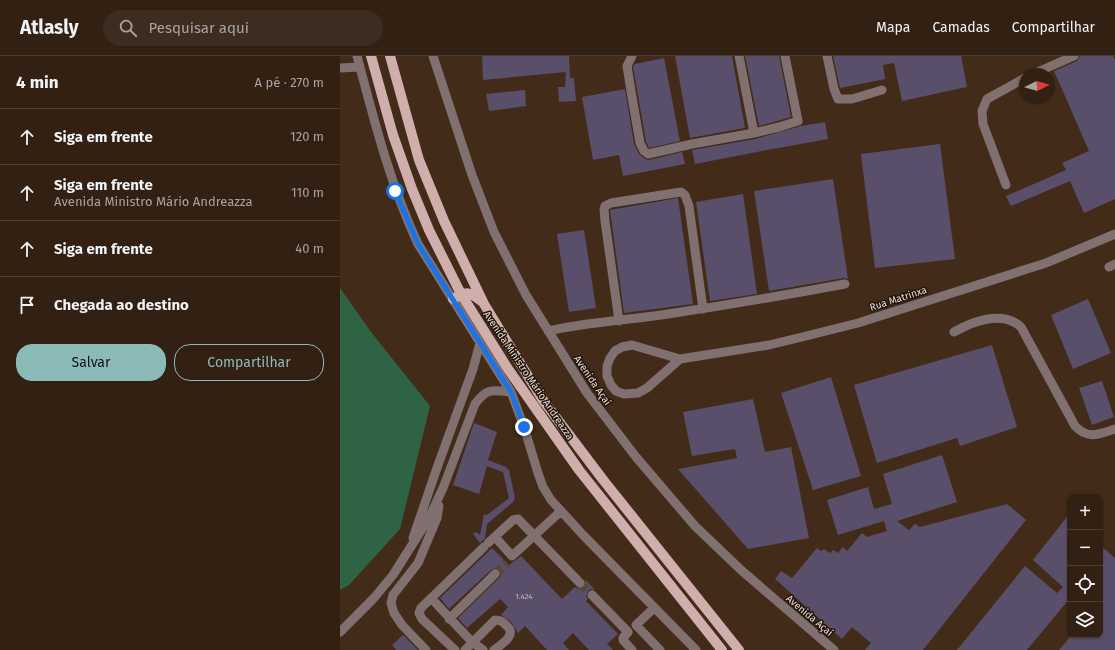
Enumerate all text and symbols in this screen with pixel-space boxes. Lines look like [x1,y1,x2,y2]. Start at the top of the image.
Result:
search box [103,10,383,46]
text: Atlasly [20,16,79,39]
icon: search [117,17,139,39]
text: Pesquisar aqui [149,19,249,37]
text: Mapa [876,19,910,36]
text: Camadas [932,19,990,36]
text: Compartilhar [1012,19,1095,36]
north arrow [1019,68,1055,104]
text: 4 min [16,72,59,93]
text: A pé · 270 m [255,75,324,90]
icon: ahead [16,126,38,148]
text: Siga em frente [54,128,153,146]
text: 120 m [290,129,324,144]
text: Siga em frente [54,176,153,194]
icon: ahead [16,182,38,204]
route start [386,182,404,200]
text: 110 m [291,185,324,200]
text: Avenida Ministro Mário Andreazza [54,194,253,209]
icon: ahead [16,238,38,260]
text: Siga em frente [54,240,153,258]
text: 40 m [295,241,324,256]
street label: Rua Matrinxa [868,284,928,314]
icon: arrive [16,294,38,316]
text: Chegada ao destino [54,296,189,314]
street label: Avenida Ministro Mário Andreazza [480,309,576,442]
button: Salvar [16,344,166,381]
button: Compartilhar [174,344,324,381]
street label: Avenida Açaí [571,353,614,408]
route end [515,418,533,436]
map controls [1067,494,1103,638]
button: + [1067,494,1103,530]
button: − [1067,530,1103,566]
button: locate [1067,566,1103,602]
house number: 1.424 [515,592,533,601]
street label: Avenida Açaí [783,592,836,639]
button: layers [1067,602,1103,638]

